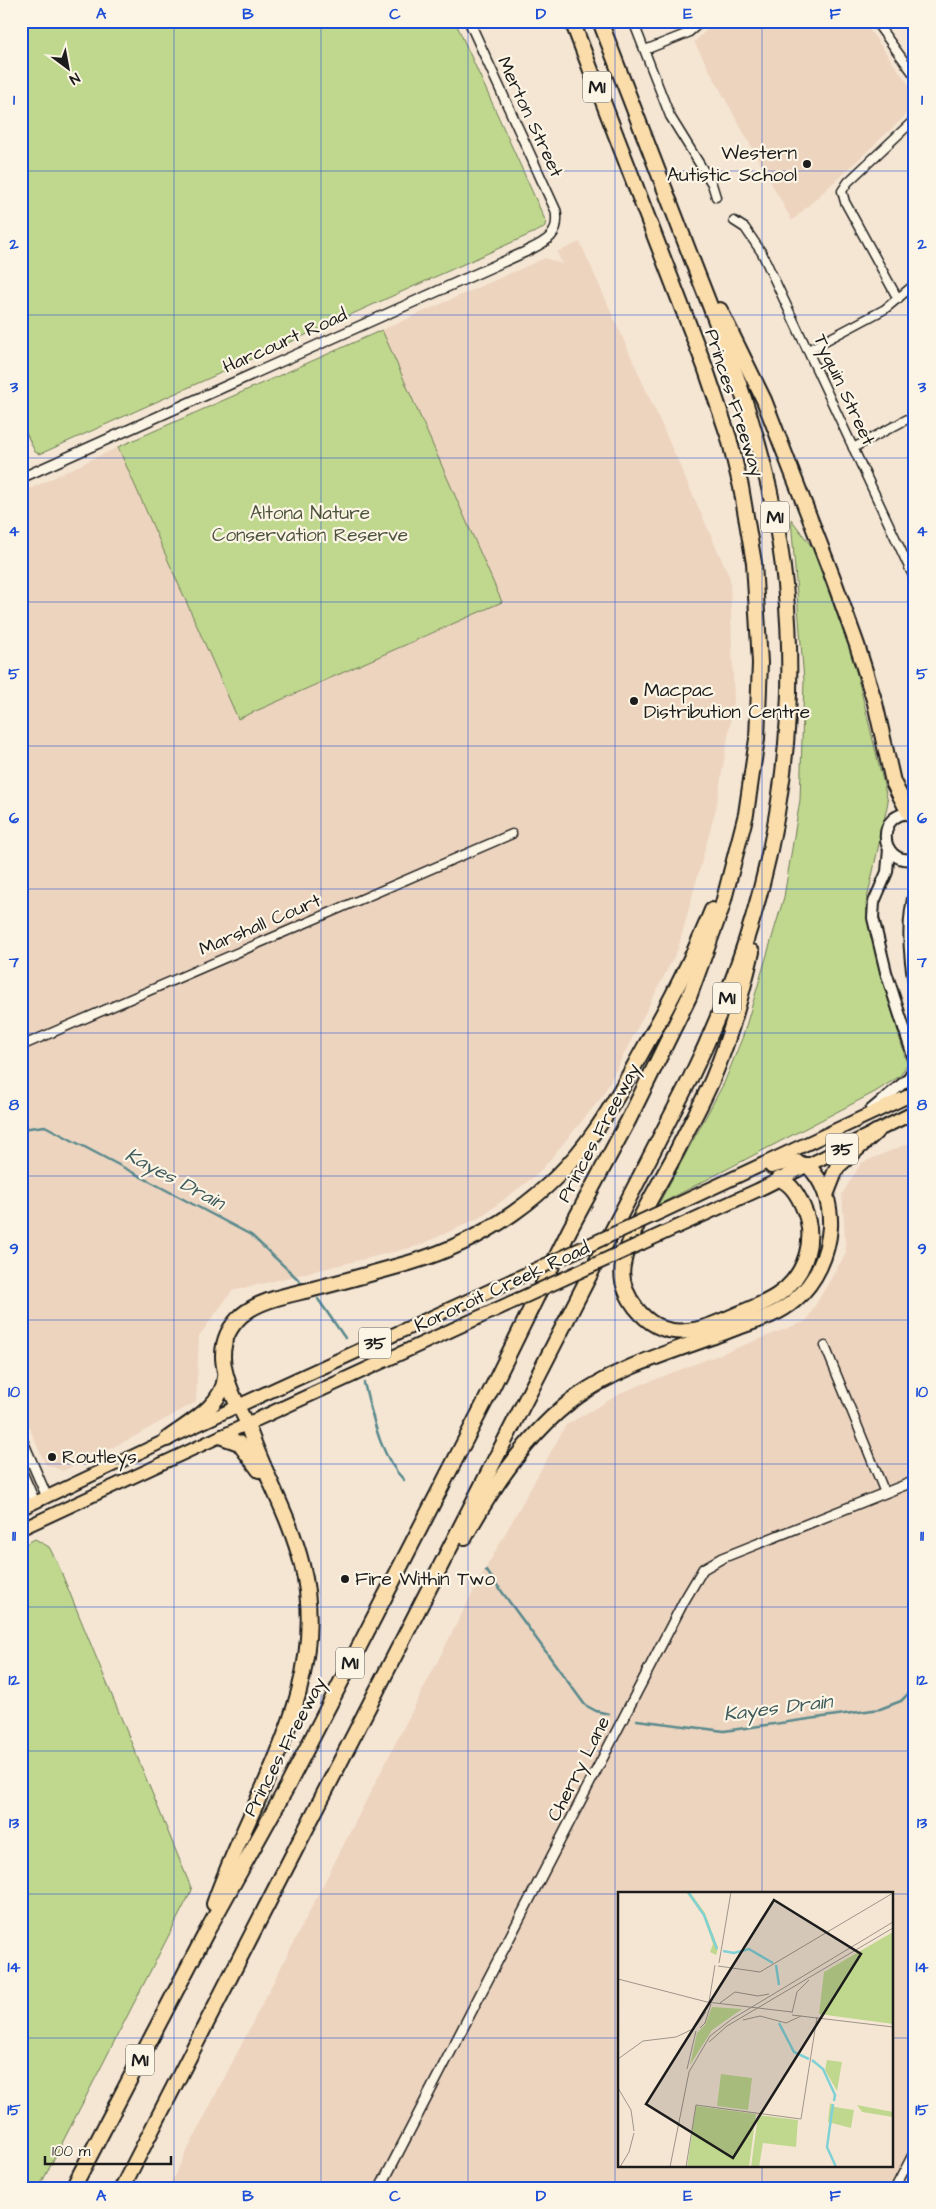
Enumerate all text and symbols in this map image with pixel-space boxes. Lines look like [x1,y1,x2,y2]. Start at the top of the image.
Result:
text: A [96,3,107,25]
text: B [242,3,254,25]
text: C [389,3,401,25]
text: D [536,3,547,25]
text: E [683,3,693,25]
text: F [829,3,841,25]
north arrow [42,42,92,92]
street label: Merton Street [490,52,570,182]
text: N [65,67,83,89]
road number: M1 [583,72,611,102]
text: 1 [13,89,16,111]
text: 1 [921,89,924,111]
place label: Western Autistic School [667,140,797,189]
marker: Western Autistic School [801,158,813,170]
text: 2 [8,233,19,255]
text: 2 [916,233,927,255]
street label: Harcourt Road [219,301,352,380]
street label: Princes Freeway [696,326,771,481]
street label: Tyquin Street [805,330,882,451]
text: 3 [9,376,19,398]
text: 3 [917,376,927,398]
park label: Altona Nature Conservation Reserve [212,500,408,549]
road number: M1 [761,502,789,532]
text: 4 [9,520,20,542]
text: 4 [917,520,928,542]
text: 5 [8,663,20,685]
text: 5 [916,663,928,685]
place label: Macpac Distribution Centre [644,677,810,726]
marker: Macpac Distribution Centre [628,695,640,707]
text: 6 [9,807,19,829]
text: 6 [917,807,927,829]
street label: Marshall Court [195,887,325,963]
text: 7 [8,951,19,973]
text: 7 [916,951,927,973]
road number: M1 [713,982,741,1014]
street label: Princes Freeway [551,1058,648,1208]
text: 8 [9,1094,20,1116]
text: 8 [917,1094,928,1116]
road number: 35 [826,1134,858,1164]
water label: Kayes Drain [120,1141,232,1219]
street label: Kororoit Creek Road [410,1234,594,1339]
text: 9 [9,1238,19,1260]
text: 9 [917,1238,927,1260]
road number: 35 [359,1328,391,1359]
text: 10 [8,1381,20,1403]
text: 10 [916,1381,928,1403]
place label: Routleys [62,1444,137,1472]
marker: Routleys [46,1451,58,1463]
text: 11 [12,1525,17,1547]
text: 11 [920,1525,925,1547]
place label: Fire Within Two [355,1566,495,1593]
marker: Fire Within Two [339,1573,351,1585]
road number: M1 [336,1648,364,1679]
text: 12 [8,1669,20,1691]
text: 12 [916,1669,928,1691]
street label: Princes Freeway [237,1672,334,1822]
water label: Kayes Drain [722,1687,836,1730]
street label: Cherry Lane [541,1712,618,1827]
text: 13 [9,1812,20,1834]
text: 13 [917,1812,928,1834]
inset map [618,1892,894,2166]
text: 14 [8,1956,21,1978]
text: 14 [916,1956,929,1978]
road number: M1 [126,2044,154,2076]
text: 15 [7,2099,21,2121]
text: 15 [915,2099,929,2121]
scale bar [45,2134,171,2166]
text: 100 m [52,2141,91,2162]
text: A [96,2185,107,2207]
text: B [242,2185,254,2207]
text: C [389,2185,401,2207]
text: D [536,2185,547,2207]
text: E [683,2185,693,2207]
text: F [829,2185,841,2207]

